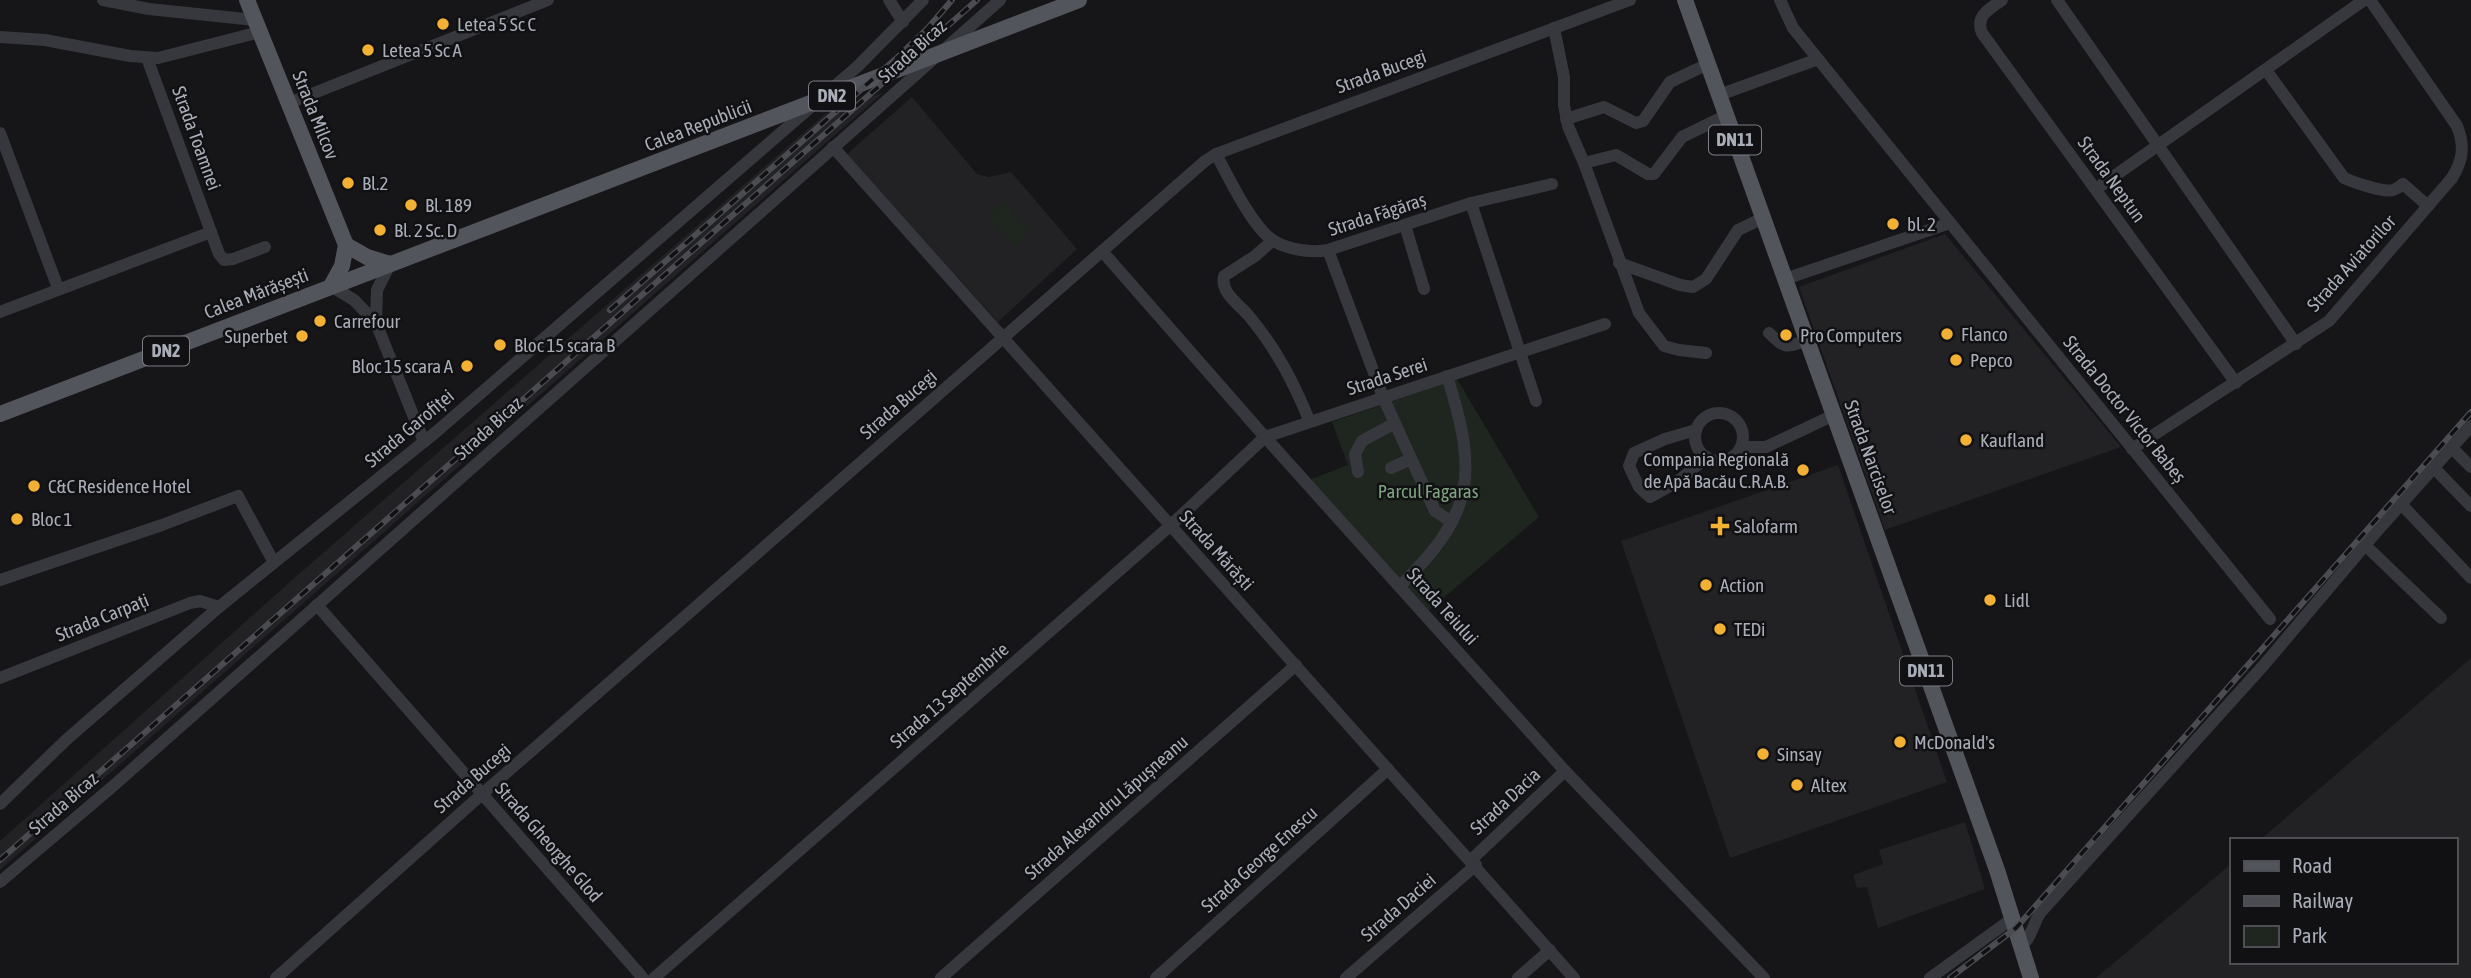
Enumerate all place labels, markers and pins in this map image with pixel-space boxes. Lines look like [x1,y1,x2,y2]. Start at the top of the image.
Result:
place label: Letea 5 Sc C [457,13,536,35]
marker: Letea 5 Sc C [435,16,451,32]
place label: Letea 5 Sc A [382,39,462,61]
marker: Letea 5 Sc A [360,42,376,58]
place label: Bl.2 [362,172,388,194]
marker: Bl.2 [340,175,356,191]
place label: Bl. 189 [425,194,472,216]
marker: Bl. 189 [403,197,419,213]
place label: bl. 2 [1907,213,1936,235]
marker: bl. 2 [1885,216,1901,232]
place label: Bl. 2 Sc. D [394,219,457,241]
marker: Bl. 2 Sc. D [372,222,388,238]
place label: Carrefour [334,310,401,332]
marker: Carrefour [312,313,328,329]
place label: Flanco [1961,323,2008,345]
place label: Pro Computers [1800,324,1902,346]
place label: Superbet [225,325,288,347]
marker: Flanco [1939,326,1955,342]
marker: Pro Computers [1778,327,1794,343]
marker: Superbet [294,328,310,344]
place label: Bloc 15 scara B [514,334,615,356]
marker: Bloc 15 scara B [492,337,508,353]
place label: Pepco [1970,349,2013,371]
marker: Pepco [1948,352,1964,368]
place label: Bloc 15 scara A [352,355,454,377]
marker: Bloc 15 scara A [459,358,475,374]
place label: Kaufland [1980,429,2044,451]
marker: Kaufland [1958,432,1974,448]
place label: Compania Regională de Apă Bacău C.R.A.B. [1643,448,1789,492]
marker: Compania Regională de Apă Bacău C.R.A.B. [1795,462,1811,478]
place label: C&C Residence Hotel [48,475,191,497]
marker: C&C Residence Hotel [26,478,42,494]
place label: Bloc 1 [31,508,72,530]
marker: Bloc 1 [9,511,25,527]
place label: Salofarm [1734,515,1798,537]
marker: Salofarm [1712,518,1728,534]
place label: Action [1720,574,1764,596]
marker: Action [1698,577,1714,593]
place label: Lidl [2004,589,2030,611]
marker: Lidl [1982,592,1998,608]
place label: TEDi [1734,618,1765,640]
marker: TEDi [1712,621,1728,637]
place label: McDonald's [1914,731,1995,753]
marker: McDonald's [1892,734,1908,750]
place label: Sinsay [1777,743,1822,765]
marker: Sinsay [1755,746,1771,762]
place label: Altex [1811,774,1847,796]
marker: Altex [1789,777,1805,793]

